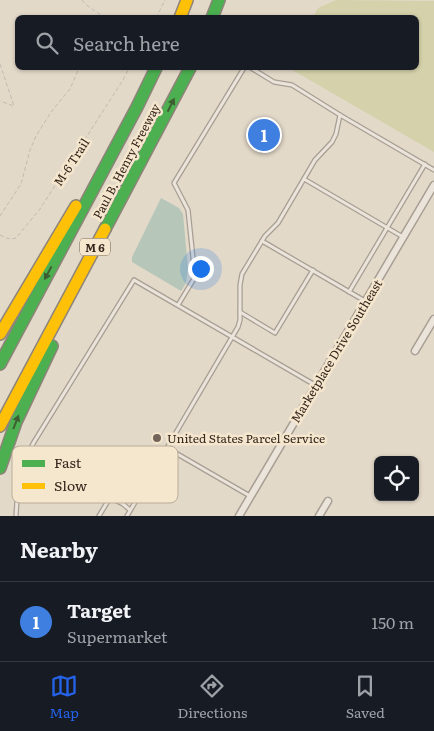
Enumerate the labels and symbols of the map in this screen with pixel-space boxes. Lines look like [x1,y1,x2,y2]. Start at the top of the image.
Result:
one-way arrow [167,98,175,112]
street label: Paul B. Henry Freeway [88,100,164,222]
pin: 1 [248,116,280,154]
street label: M-6 Trail [49,135,93,189]
road number: M 6 [80,238,110,256]
your location [188,256,214,282]
one-way arrow [44,266,52,281]
street label: Marketplace Drive Southeast [286,276,386,426]
one-way arrow [12,414,20,429]
place label: United States Parcel Service [167,429,325,447]
marker: United States Parcel Service [151,432,163,444]
legend [12,446,178,503]
text: Fast [54,452,82,472]
text: Slow [54,475,87,495]

